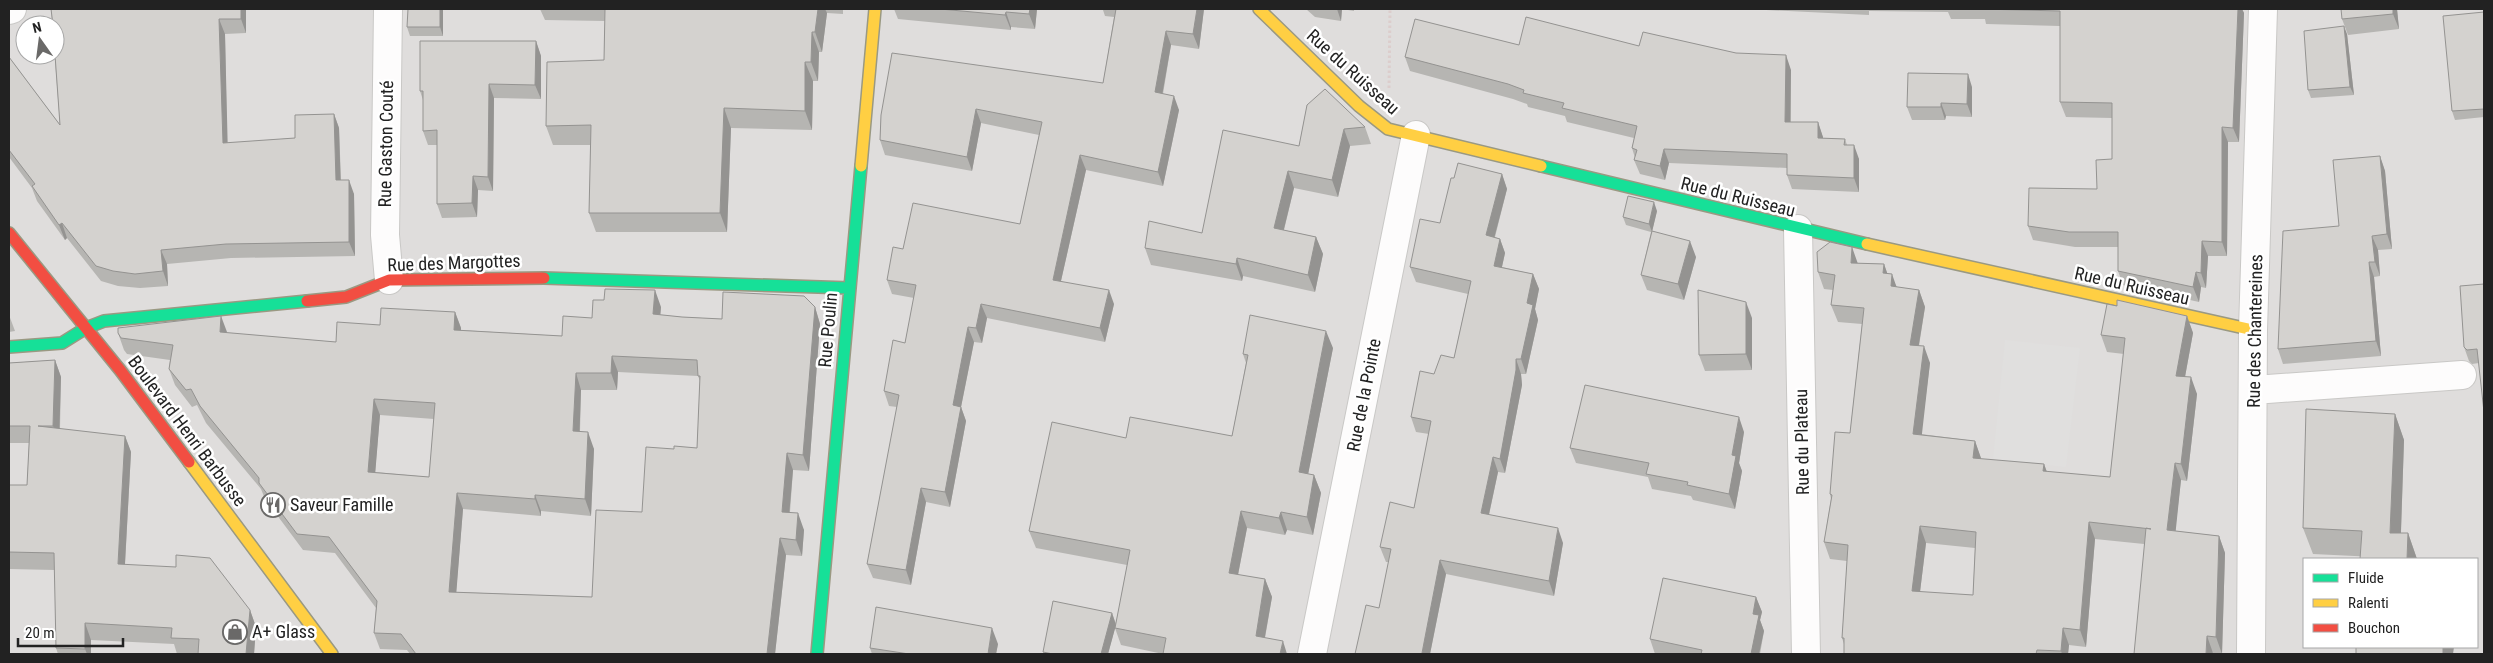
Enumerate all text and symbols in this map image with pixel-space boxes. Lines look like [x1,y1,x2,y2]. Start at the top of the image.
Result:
north arrow [15,15,65,65]
text: N [31,19,43,36]
street label: Rue du Ruisseau [1303,25,1404,119]
street label: Rue Gaston Couté [374,80,397,208]
street label: Rue du Ruisseau [1679,172,1797,221]
street label: Rue des Margottes [387,250,521,275]
street label: Rue des Chantereines [2243,254,2266,408]
street label: Rue du Ruisseau [2073,262,2192,309]
street label: Rue Poulin [814,291,841,368]
street label: Rue de la Pointe [1342,337,1385,453]
street label: Boulevard Henri Barbusse [124,351,251,510]
street label: Rue du Plateau [1790,389,1813,495]
restaurant icon: Saveur Famille [260,492,286,518]
place label: Saveur Famille [290,494,394,515]
legend [2303,558,2478,648]
text: Fluide [2348,569,2384,587]
text: Ralenti [2348,594,2389,612]
scale bar [18,616,122,648]
shop icon: A+ Glass [222,619,248,645]
text: Bouchon [2348,619,2400,637]
place label: A+ Glass [252,621,315,642]
text: 20 m [25,624,55,642]

